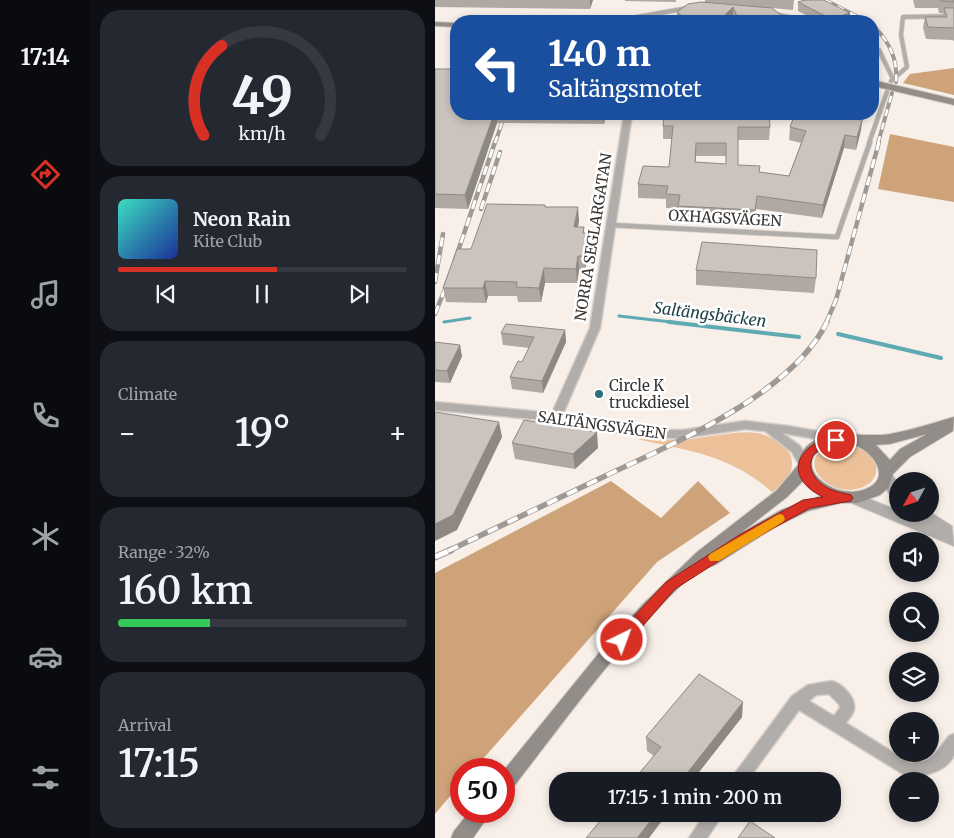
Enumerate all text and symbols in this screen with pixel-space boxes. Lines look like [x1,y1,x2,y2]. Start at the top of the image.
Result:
text: 140 m [548,32,651,76]
icon: left [465,35,530,100]
text: 17:14 [20,43,70,71]
text: 49 [232,63,293,128]
text: Saltängsmotet [548,75,702,103]
text: km/h [239,122,286,145]
street label: NORRA SEGLARGATAN [570,151,616,322]
icon: directions [28,157,63,192]
street label: OXHAGSVÄGEN [668,206,783,230]
text: Neon Rain [193,207,291,231]
text: Kite Club [193,231,262,251]
icon: music [28,277,63,312]
icon: previous [152,280,180,308]
icon: pause [248,280,276,308]
icon: next [345,280,373,308]
water label: Saltängsbäcken [653,297,767,331]
place label: Circle K truckdiesel [609,376,690,412]
text: Climate [118,384,177,404]
marker: Circle K truckdiesel [593,388,605,400]
icon: phone [28,398,63,433]
street label: SALTÄNGSVÄGEN [537,407,668,443]
text: 19° [235,409,290,456]
text: − [118,415,137,451]
text: + [388,415,407,451]
pin [815,419,857,461]
icon: arrive [822,426,850,454]
north arrow [889,472,939,522]
map controls [889,472,939,822]
icon: climate [28,519,63,554]
button: sound [889,532,939,582]
text: Range · 32% [118,542,210,562]
text: 160 km [118,567,253,614]
button: search [889,592,939,642]
position arrow [595,613,647,665]
icon: car [28,639,63,674]
button: layers [889,652,939,702]
button: + [889,712,939,762]
text: Arrival [118,715,171,735]
text: 17:15 [118,740,200,787]
speed limit sign: 50 [450,758,515,823]
icon: filters [28,760,63,795]
button: − [889,772,939,822]
text: 17:15 · 1 min · 200 m [608,785,782,809]

